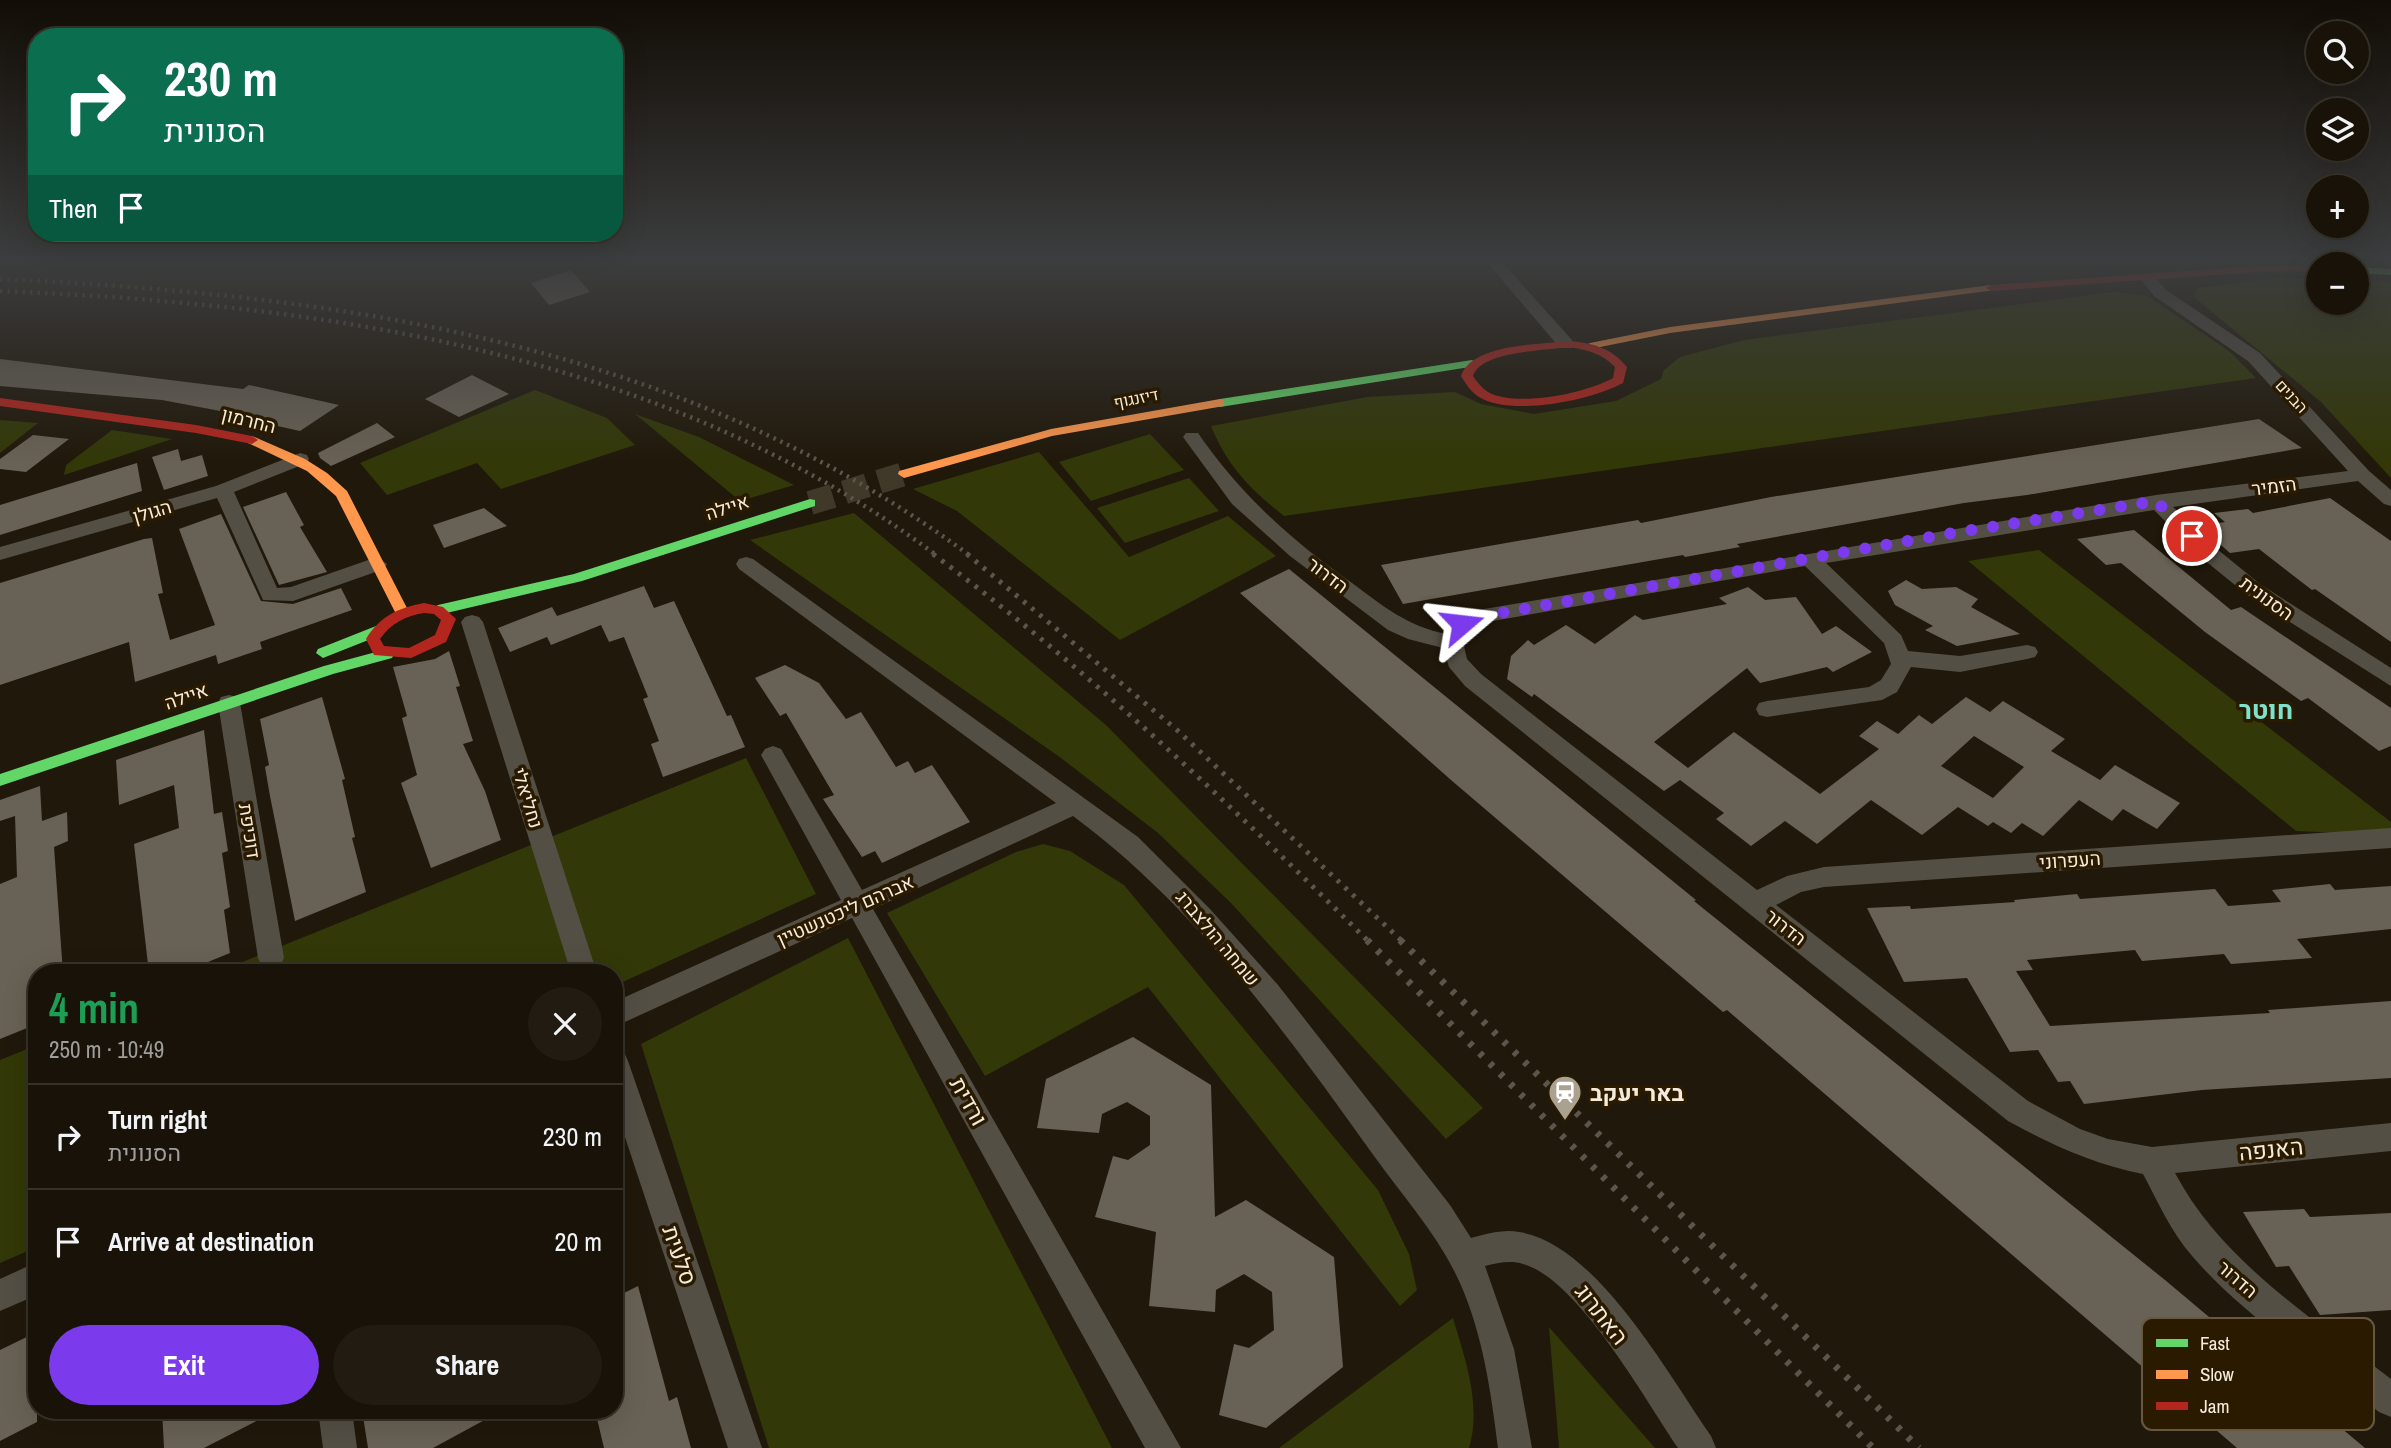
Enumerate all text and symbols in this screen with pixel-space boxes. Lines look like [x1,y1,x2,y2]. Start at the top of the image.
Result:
map controls [2306,21,2369,315]
button: search [2306,21,2369,84]
text: 230 m [164,45,278,111]
icon: right [49,56,140,147]
button: layers [2306,98,2369,161]
text: הסנונית [164,109,265,152]
button: + [2306,175,2369,238]
icon: arrive [112,189,150,227]
text: Then [49,191,98,226]
button: − [2306,252,2369,315]
street label: הבנים [2271,374,2313,418]
street label: דיזנגוף [1112,383,1160,413]
street label: החרמון [219,401,279,439]
street label: הזמיר [2250,470,2298,502]
street label: איילה [702,488,752,526]
street label: הגולן [129,493,175,529]
pin [2162,506,2222,566]
icon: arrive [2173,517,2211,555]
street label: הדרור [1302,551,1354,599]
street label: הסנונית [2235,570,2299,626]
position arrow [1425,587,1499,661]
street label: איילה [161,676,211,716]
district label: חוטר [2239,692,2293,727]
street label: נחליאלי [507,765,549,831]
street label: דוכיפת [233,802,267,860]
street label: העפרוני [2038,845,2102,875]
street label: אברהם ליכטנשטיין [773,868,917,952]
street label: שמחה הולצברג [1170,885,1266,991]
street label: הדרור [1760,903,1812,951]
text: 4 min [49,980,139,1036]
button: close [528,987,602,1061]
text: 250 m · 10:49 [49,1034,164,1065]
street label: ורדית [943,1071,995,1131]
station icon: באר יעקב [1546,1073,1584,1122]
place label: באר יעקב [1590,1077,1685,1108]
text: Turn right [108,1102,207,1137]
icon: right [49,1118,87,1156]
text: 230 m [543,1119,602,1154]
street label: האנפה [2237,1130,2305,1168]
text: הסנונית [108,1137,181,1168]
street label: סלעית [655,1221,705,1289]
icon: arrive [49,1223,87,1261]
text: Arrive at destination [108,1224,314,1259]
text: 20 m [555,1224,602,1259]
street label: הדרור [2212,1254,2264,1304]
street label: האתרוג [1568,1277,1636,1351]
legend [2142,1318,2374,1430]
button: Exit [49,1325,319,1405]
button: Share [333,1325,602,1405]
text: Fast [2200,1330,2230,1356]
text: Slow [2200,1361,2235,1387]
text: Jam [2200,1393,2229,1419]

